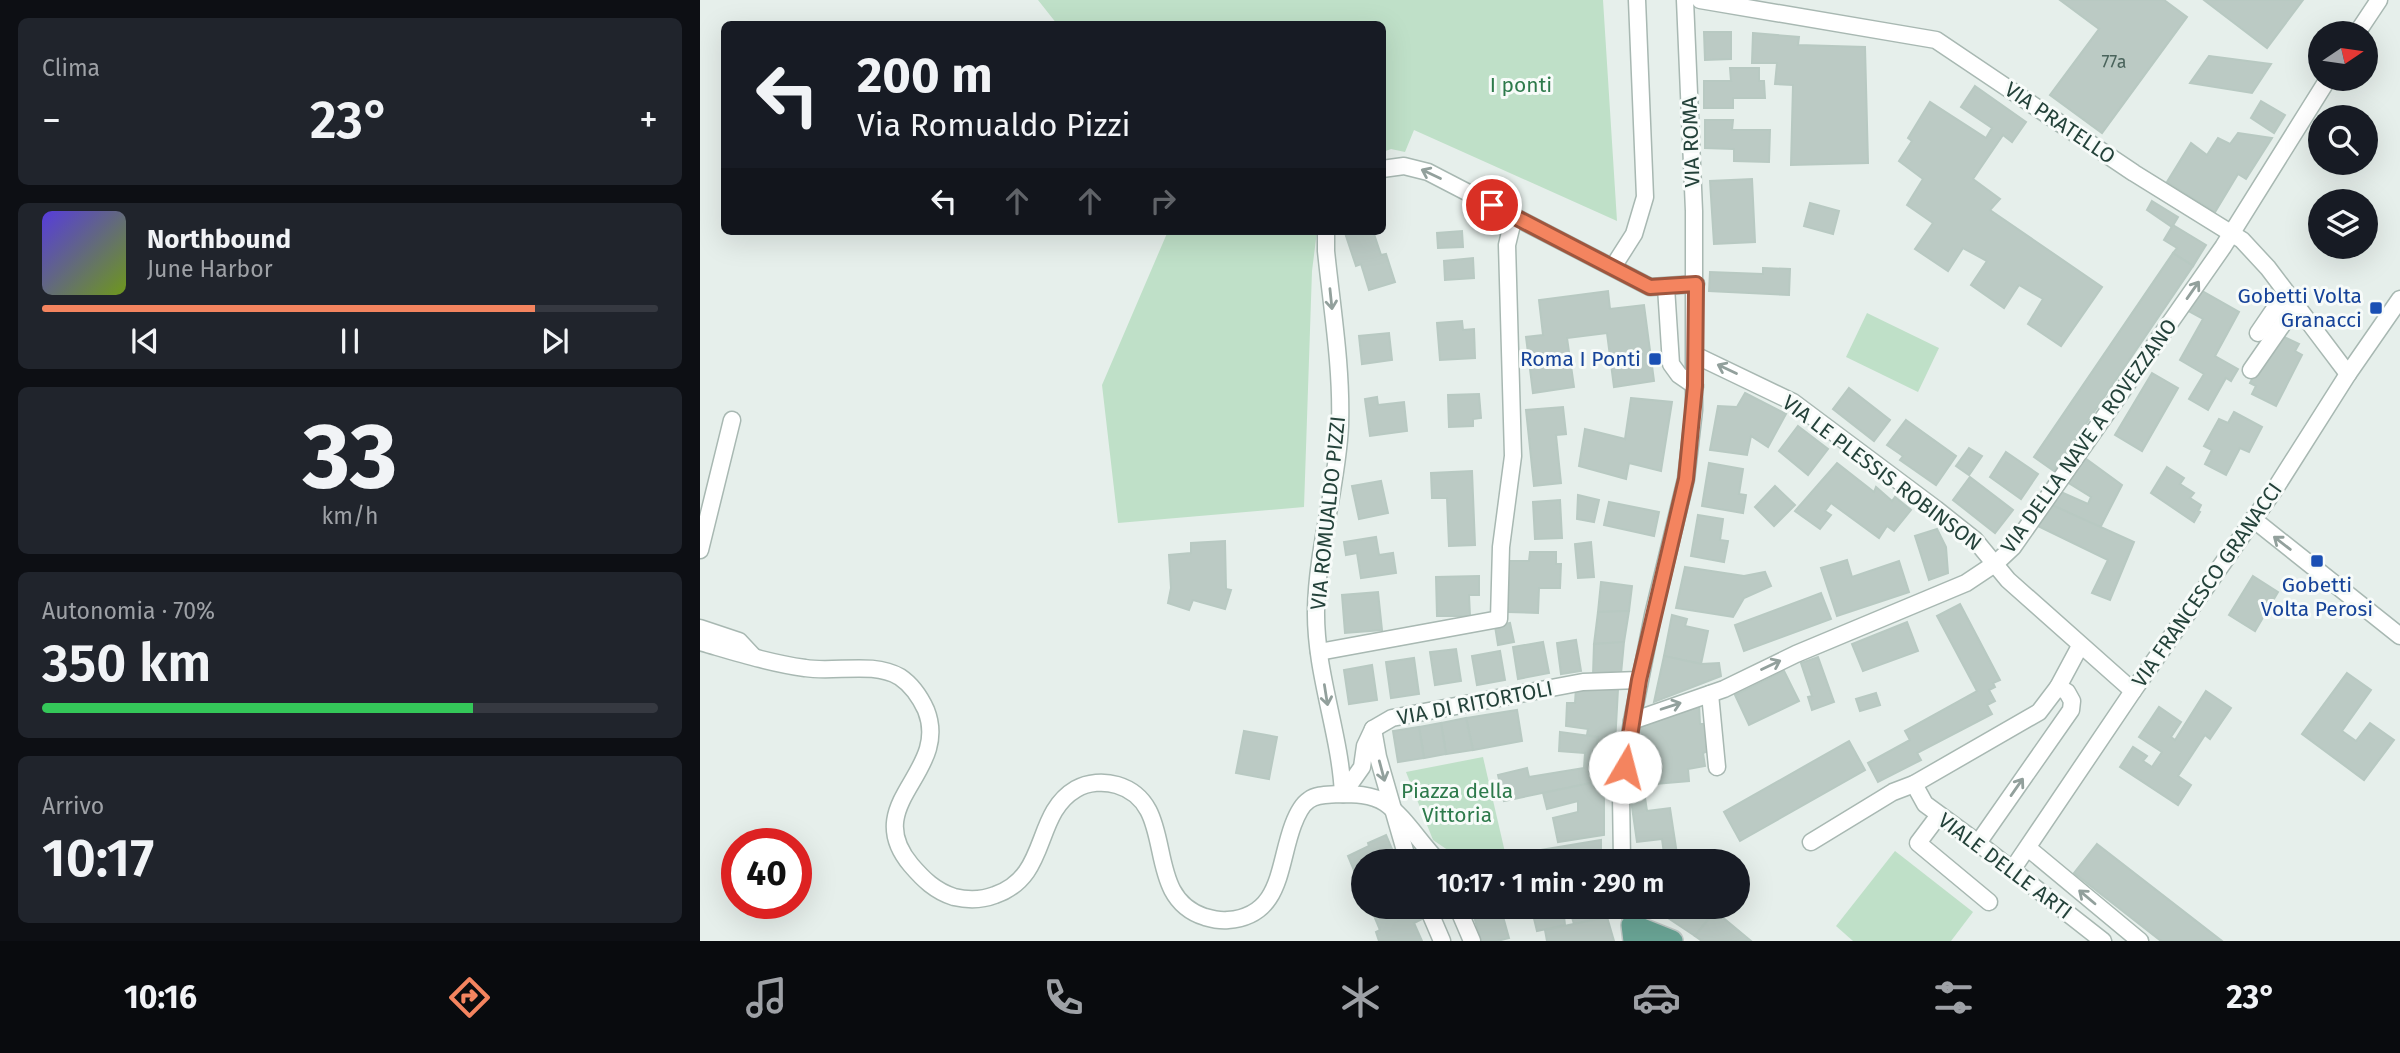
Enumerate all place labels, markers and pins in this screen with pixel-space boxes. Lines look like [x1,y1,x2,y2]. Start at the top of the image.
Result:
pin [1462,175,1522,235]
place label: Gobetti Volta Granacci [2237,283,2362,333]
marker: Gobetti Volta Granacci [2368,300,2384,316]
place label: Roma I Ponti [1520,346,1641,372]
marker: Roma I Ponti [1647,351,1663,367]
marker: Gobetti Volta Perosi [2309,553,2325,569]
place label: Gobetti Volta Perosi [2261,572,2373,622]

